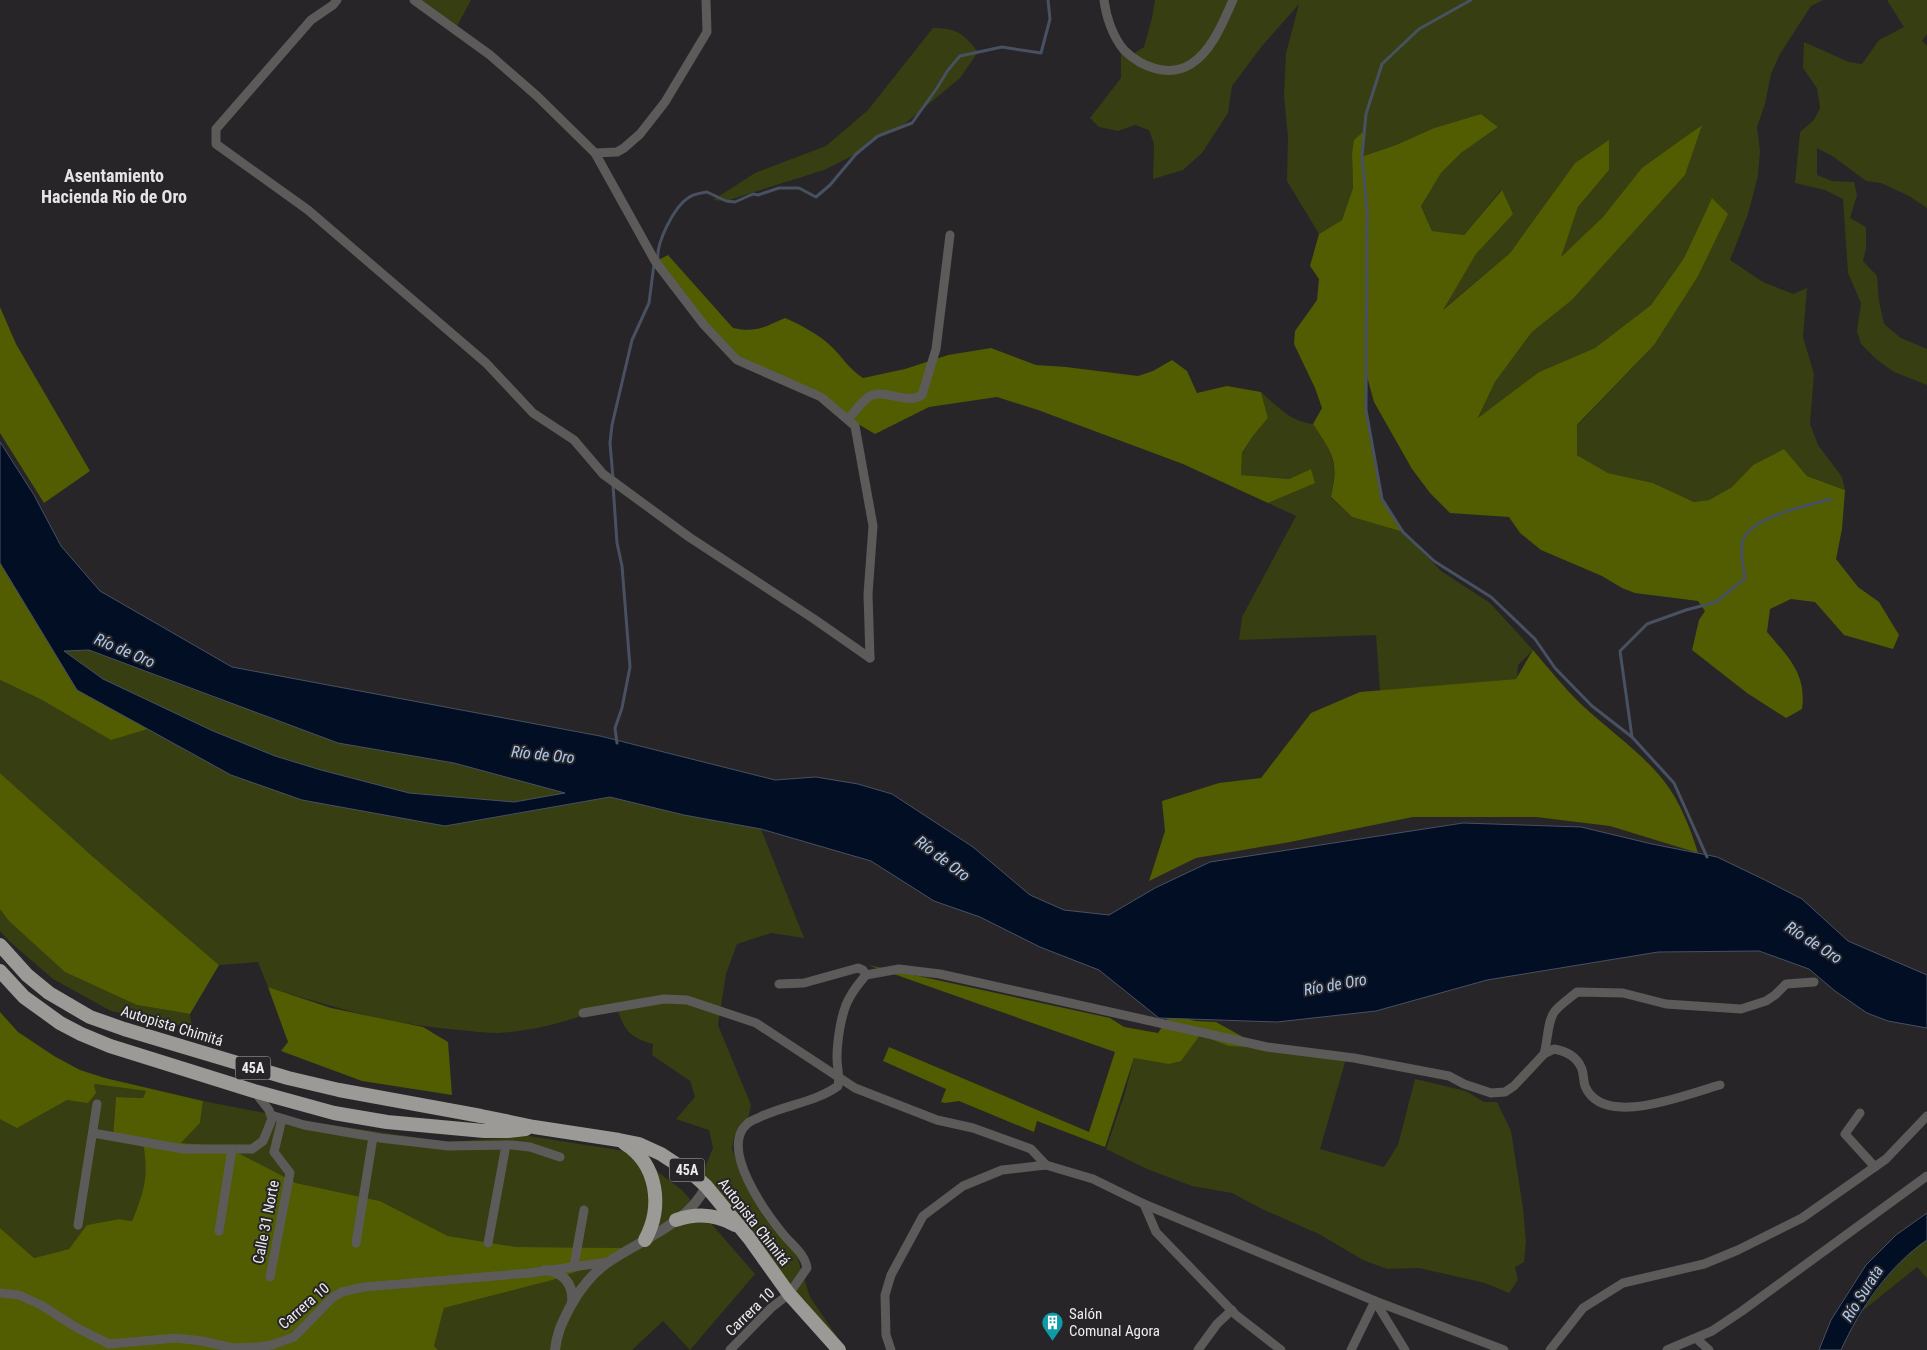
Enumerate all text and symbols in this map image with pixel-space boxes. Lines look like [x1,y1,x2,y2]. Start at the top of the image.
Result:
district label: Asentamiento Hacienda Rio de Oro [41,165,187,207]
water label: Río de Oro [92,629,158,672]
water label: Río de Oro [510,742,576,767]
water label: Río de Oro [912,832,974,885]
water label: Río de Oro [1782,917,1846,968]
water label: Río de Oro [1302,970,1368,999]
street label: Autopista Chimitá [119,1002,225,1050]
road number: 45A [236,1056,270,1080]
road number: 45A [670,1158,704,1182]
street label: Autopista Chimitá [714,1175,794,1269]
street label: Calle 31 Norte [249,1179,283,1265]
water label: Río Surata [1838,1262,1887,1325]
street label: Carrera 10 [275,1279,333,1333]
street label: Carrera 10 [722,1284,778,1340]
place label: Salón Comunal Agora [1069,1305,1160,1340]
building icon: Salón Comunal Agora [1041,1311,1065,1342]

